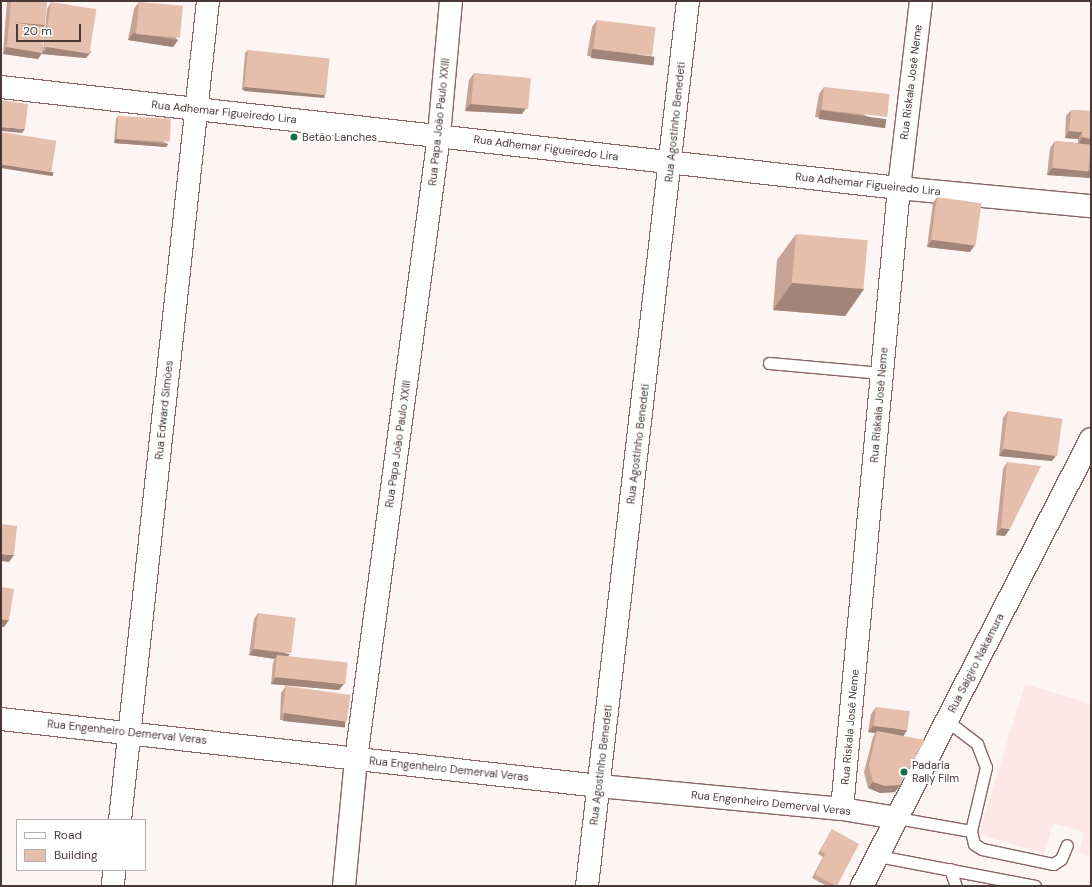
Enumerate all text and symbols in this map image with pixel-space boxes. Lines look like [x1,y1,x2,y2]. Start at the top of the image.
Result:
scale bar [18,16,83,42]
text: 20 m [23,23,52,39]
street label: Rua Riskala José Neme [897,24,925,140]
street label: Rua Papa João Paulo XXIII [426,57,452,187]
street label: Rua Agostinho Benedeti [662,61,688,183]
street label: Rua Adhemar Figueiredo Lira [151,98,297,126]
place label: Betão Lanches [302,130,377,144]
marker: Betão Lanches [289,132,299,142]
street label: Rua Adhemar Figueiredo Lira [473,133,619,163]
street label: Rua Adhemar Figueiredo Lira [795,170,941,198]
street label: Rua Riskala José Neme [867,347,891,463]
street label: Rua Edward Simões [152,360,176,460]
street label: Rua Papa João Paulo XXIII [383,379,413,509]
street label: Rua Agostinho Benedeti [624,383,652,505]
street label: Rua Saigiro Nakamura [945,611,1007,715]
street label: Rua Riskala José Neme [838,669,862,785]
street label: Rua Agostinho Benedeti [587,704,615,826]
street label: Rua Engenheiro Demerval Veras [46,717,208,747]
street label: Rua Engenheiro Demerval Veras [368,754,530,784]
place label: Padaria Rally Film [912,759,959,785]
marker: Padaria Rally Film [899,767,909,777]
street label: Rua Engenheiro Demerval Veras [690,788,852,818]
legend [16,819,146,871]
text: Road [54,827,82,843]
text: Building [54,847,98,863]

